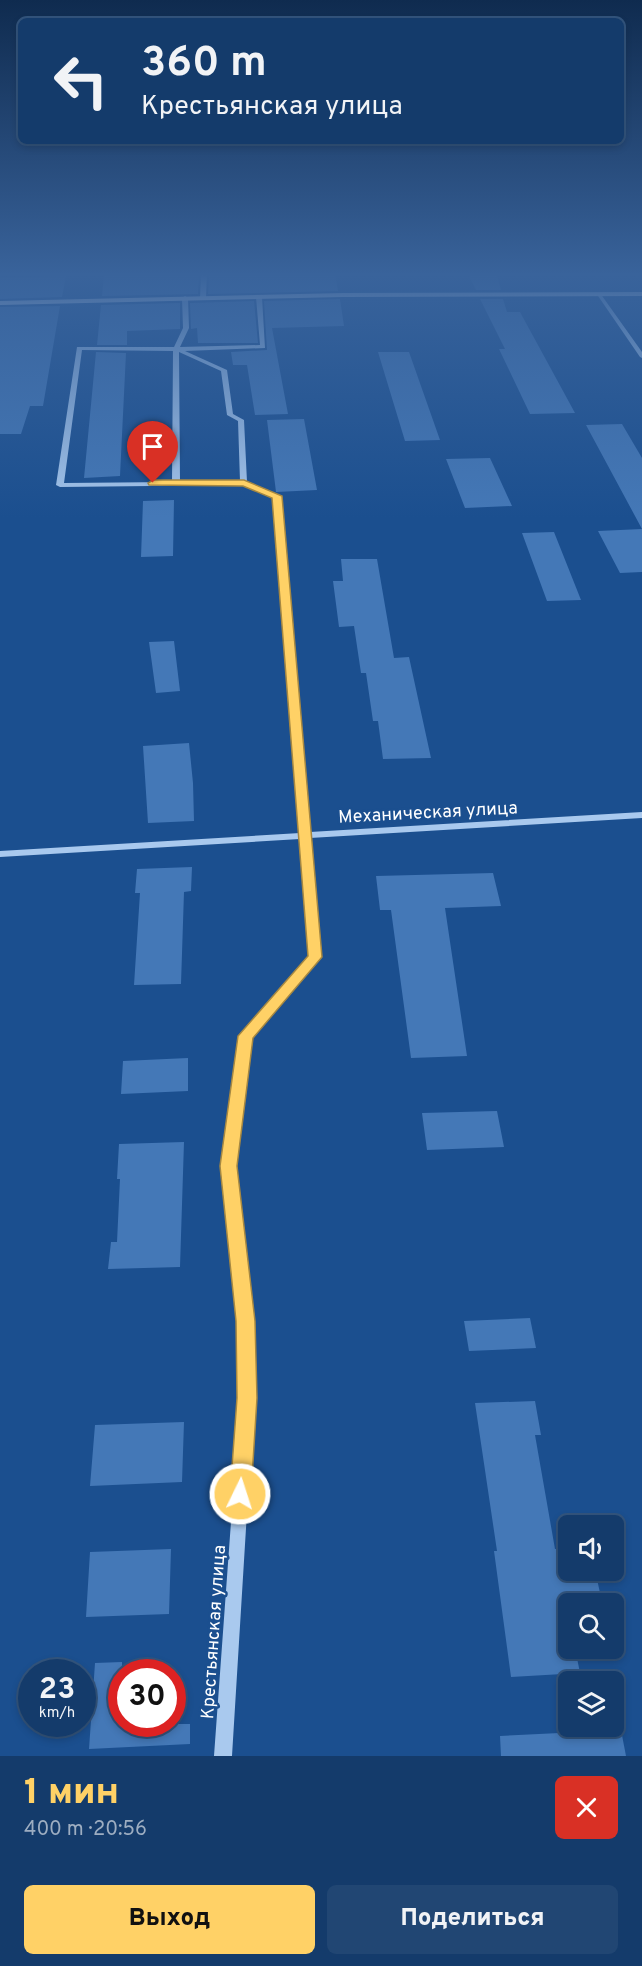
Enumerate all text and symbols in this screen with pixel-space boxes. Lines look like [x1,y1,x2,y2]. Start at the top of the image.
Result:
text: 360 m [141,38,267,91]
icon: left [42,42,120,120]
text: Крестьянская улица [141,90,403,124]
pin [127,421,178,483]
icon: arrive [136,430,169,463]
street label: Механическая улица [338,797,518,830]
position arrow [208,1462,272,1526]
map controls [558,1515,624,1737]
button: sound [558,1515,624,1581]
street label: Крестьянская улица [197,1544,232,1720]
button: search [558,1593,624,1659]
speed limit sign: 30 [108,1659,186,1737]
button: layers [558,1671,624,1737]
text: 23 [39,1672,75,1709]
text: km/h [39,1704,75,1723]
text: 1 мин [24,1771,119,1817]
button: close [555,1776,618,1839]
text: 400 m · 20:56 [24,1817,147,1843]
button: Выход [24,1885,315,1954]
button: Поделиться [327,1885,618,1954]

